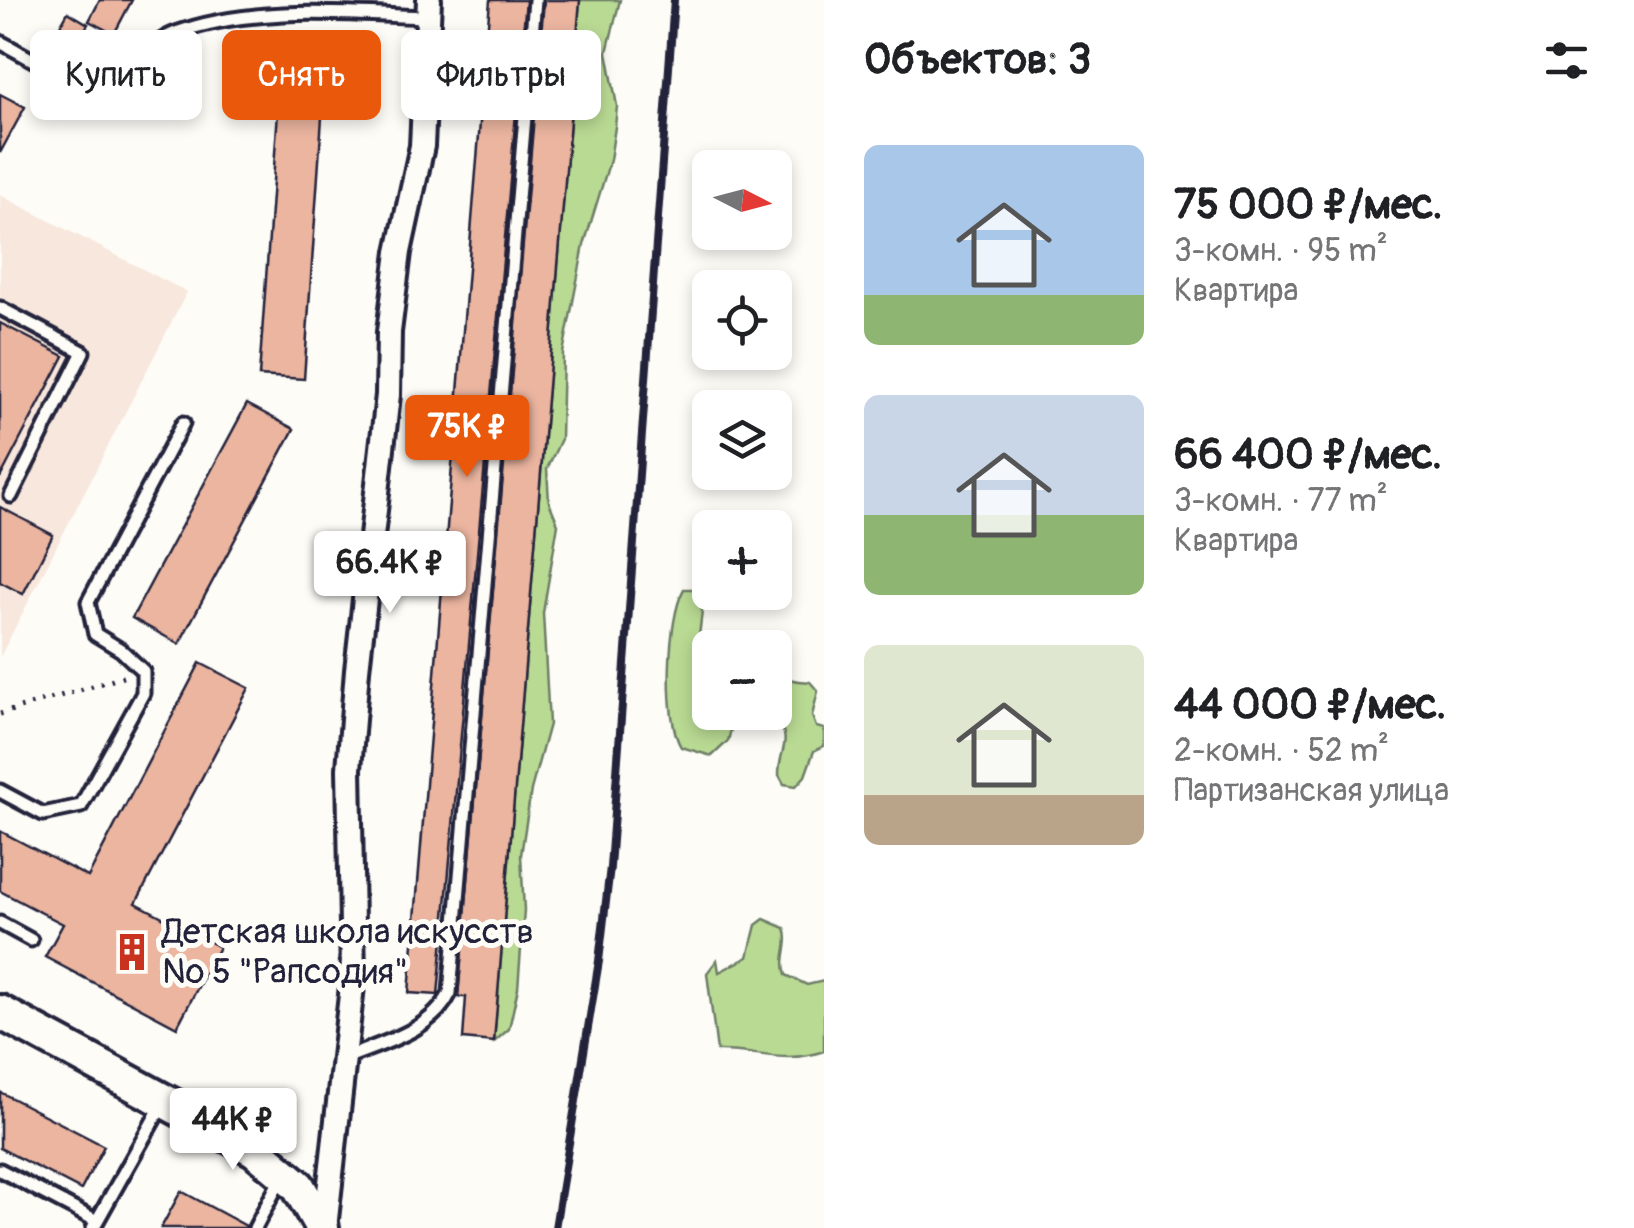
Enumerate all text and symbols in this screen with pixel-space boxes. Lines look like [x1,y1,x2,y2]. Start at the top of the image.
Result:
chip: Купить [30,30,202,120]
chip: Снять [222,30,381,120]
chip: Фильтры [401,30,601,120]
icon: filters [1539,33,1594,88]
text: Объектов: 3 [864,34,1091,86]
north arrow [692,150,792,250]
map controls [692,150,792,730]
text: 75 000 ₽/мес. [1174,179,1442,231]
icon: home [944,185,1064,305]
text: 3-комн. · 95 m² [1174,231,1388,271]
button: locate [692,270,792,370]
text: Квартира [1174,271,1298,311]
button: layers [692,390,792,490]
pin: 75K ₽ [397,395,537,480]
text: 75K ₽ [427,407,507,447]
text: 66 400 ₽/мес. [1174,429,1442,481]
icon: home [944,435,1064,555]
text: 3-комн. · 77 m² [1174,481,1388,521]
button: + [692,510,792,610]
text: Квартира [1174,521,1298,561]
pin: 66.4K ₽ [298,531,482,616]
text: 66.4K ₽ [336,543,444,583]
button: − [692,630,792,730]
text: 44 000 ₽/мес. [1174,679,1446,731]
icon: home [944,685,1064,805]
text: 2-комн. · 52 m² [1174,731,1389,771]
text: Партизанская улица [1174,771,1449,811]
place label: Детская школа искусств № 5 "Рапсодия" [160,910,534,994]
building icon: Детская школа искусств № 5 "Рапсодия" [111,931,153,973]
pin: 44K ₽ [163,1088,303,1173]
text: 44K ₽ [192,1100,274,1140]

